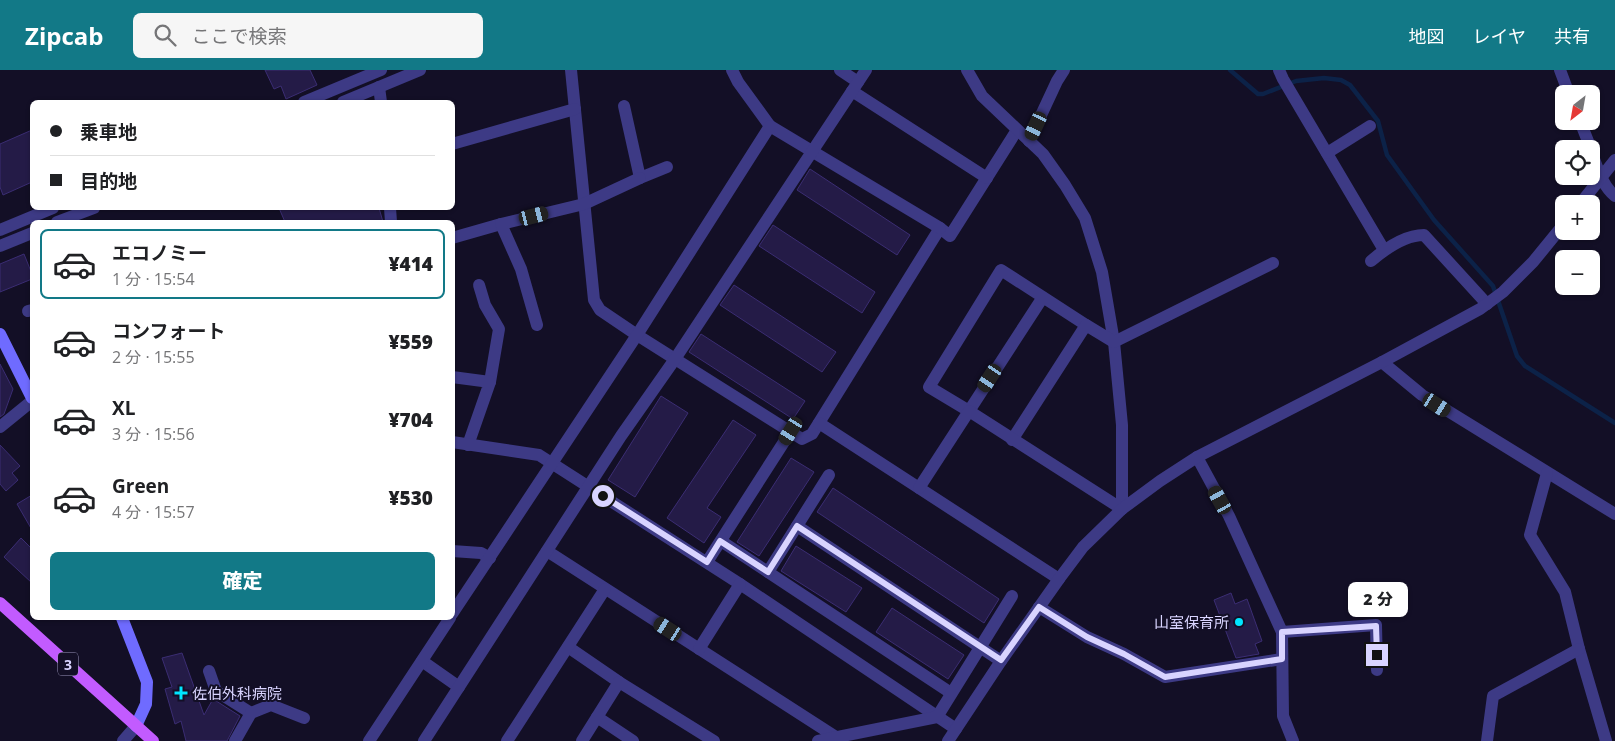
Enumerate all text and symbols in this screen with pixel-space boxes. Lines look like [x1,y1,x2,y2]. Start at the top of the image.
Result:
search box [133,13,483,58]
text: Zipcab [25,19,103,52]
icon: search [151,21,179,49]
text: ここで検索 [191,23,286,49]
text: 地図 [1409,24,1445,48]
text: レイヤ [1473,24,1526,48]
text: 共有 [1554,24,1590,48]
north arrow [1555,85,1600,130]
map controls [1555,85,1600,295]
car [1022,109,1049,143]
text: 乗車地 [80,119,137,145]
button: locate [1555,140,1600,185]
text: 目的地 [80,168,137,194]
button: + [1555,195,1600,240]
car [517,205,550,227]
text: エコノミー [112,240,207,266]
icon: car [52,242,97,287]
button: − [1555,250,1600,295]
text: ¥414 [388,251,433,277]
text: 1 分 · 15:54 [112,268,195,290]
text: コンフォート [112,318,225,344]
icon: car [52,320,97,365]
text: ¥559 [388,329,433,355]
text: 2 分 · 15:55 [112,346,195,368]
car [975,361,1004,395]
car [1420,391,1453,419]
text: XL [112,395,135,421]
icon: car [52,398,97,443]
text: ¥704 [388,407,433,433]
car [776,414,805,448]
text: 3 分 · 15:56 [112,423,195,445]
text: Green [112,473,169,499]
icon: car [52,476,97,521]
car [1206,483,1233,517]
text: ¥530 [388,485,433,511]
route start [592,485,614,507]
text: 4 分 · 15:57 [112,501,195,523]
button: 確定 [50,552,435,610]
callout: 2 分 [1347,582,1407,618]
text: 2 分 [1363,588,1393,610]
place label: 山室保育所 [1154,612,1229,632]
car [651,615,684,643]
marker: 山室保育所 [1233,616,1245,628]
route end [1366,644,1388,666]
road number: 3 [58,652,78,676]
place label: 佐伯外科病院 [192,683,282,703]
marker: 佐伯外科病院 [174,686,188,700]

